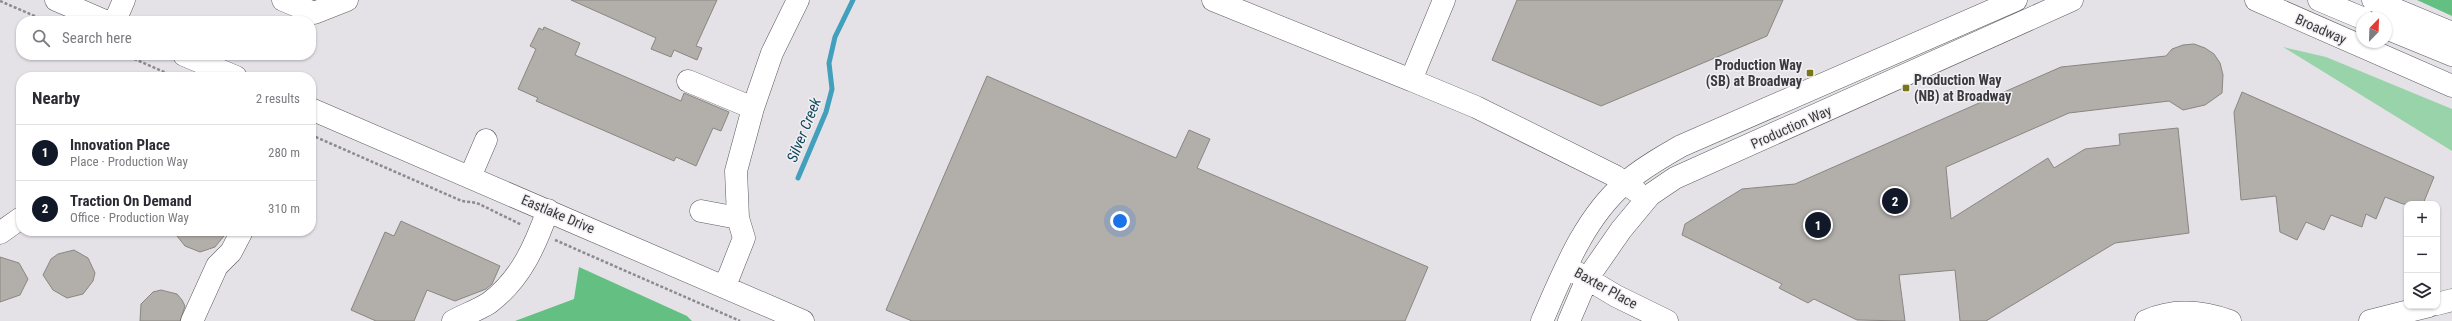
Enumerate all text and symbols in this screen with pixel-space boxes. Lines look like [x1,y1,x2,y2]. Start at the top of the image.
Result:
street label: Broadway [2293,11,2349,47]
north arrow [2356,12,2392,48]
search box [16,16,316,60]
icon: search [30,27,52,49]
text: Search here [62,29,132,47]
place label: Production Way (SB) at Broadway [1706,57,1803,90]
marker: Production Way (SB) at Broadway [1805,68,1815,78]
place label: Production Way (NB) at Broadway [1914,72,2012,105]
marker: Production Way (NB) at Broadway [1901,83,1911,93]
text: Nearby [32,88,80,108]
text: 2 results [256,91,300,106]
water label: Silver Creek [783,95,825,165]
street label: Production Way [1748,102,1834,152]
text: Innovation Place [70,136,170,154]
text: 1 [42,145,48,160]
text: 280 m [268,145,300,160]
text: Place · Production Way [70,154,188,169]
pin: 2 [1882,186,1908,216]
street label: Eastlake Drive [519,191,597,237]
text: Traction On Demand [70,192,192,210]
text: 2 [42,201,48,216]
text: 310 m [268,201,300,216]
map controls [2404,201,2440,309]
button: + [2404,201,2440,237]
text: Office · Production Way [70,210,189,225]
pin: 1 [1805,210,1831,240]
your location [1110,211,1130,231]
button: − [2404,237,2440,273]
street label: Baxter Place [1572,264,1641,312]
button: layers [2404,273,2440,309]

